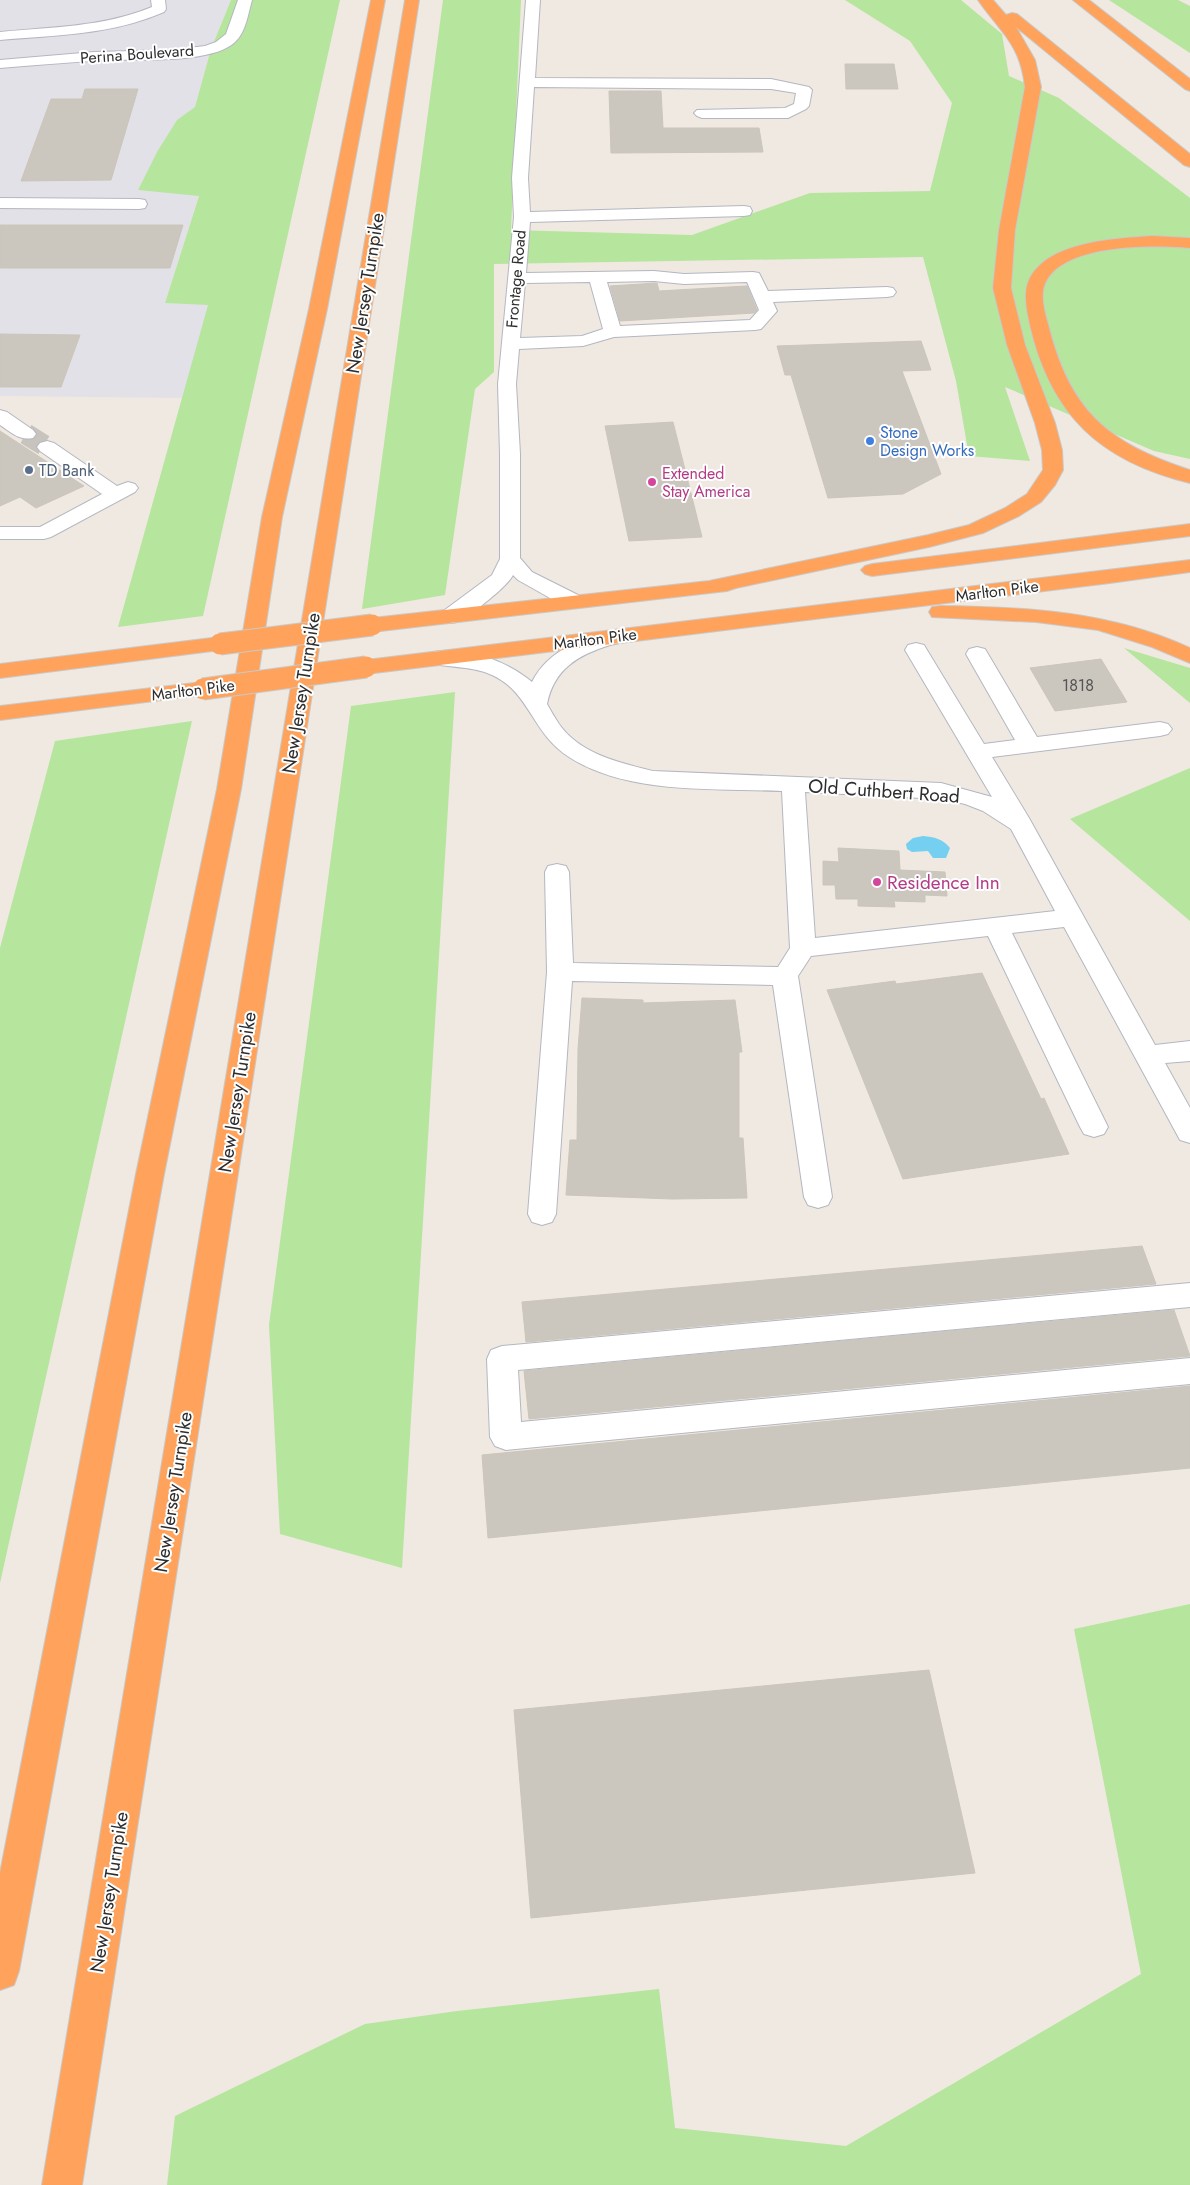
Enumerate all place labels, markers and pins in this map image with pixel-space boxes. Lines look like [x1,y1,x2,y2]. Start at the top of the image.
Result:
place label: Stone Design Works [880,421,974,462]
marker: Stone Design Works [864,435,876,447]
place label: TD Bank [39,459,95,482]
place label: Extended Stay America [662,462,750,503]
marker: TD Bank [23,464,35,476]
marker: Extended Stay America [646,476,658,488]
place label: Residence Inn [887,869,1000,896]
marker: Residence Inn [871,876,883,888]

